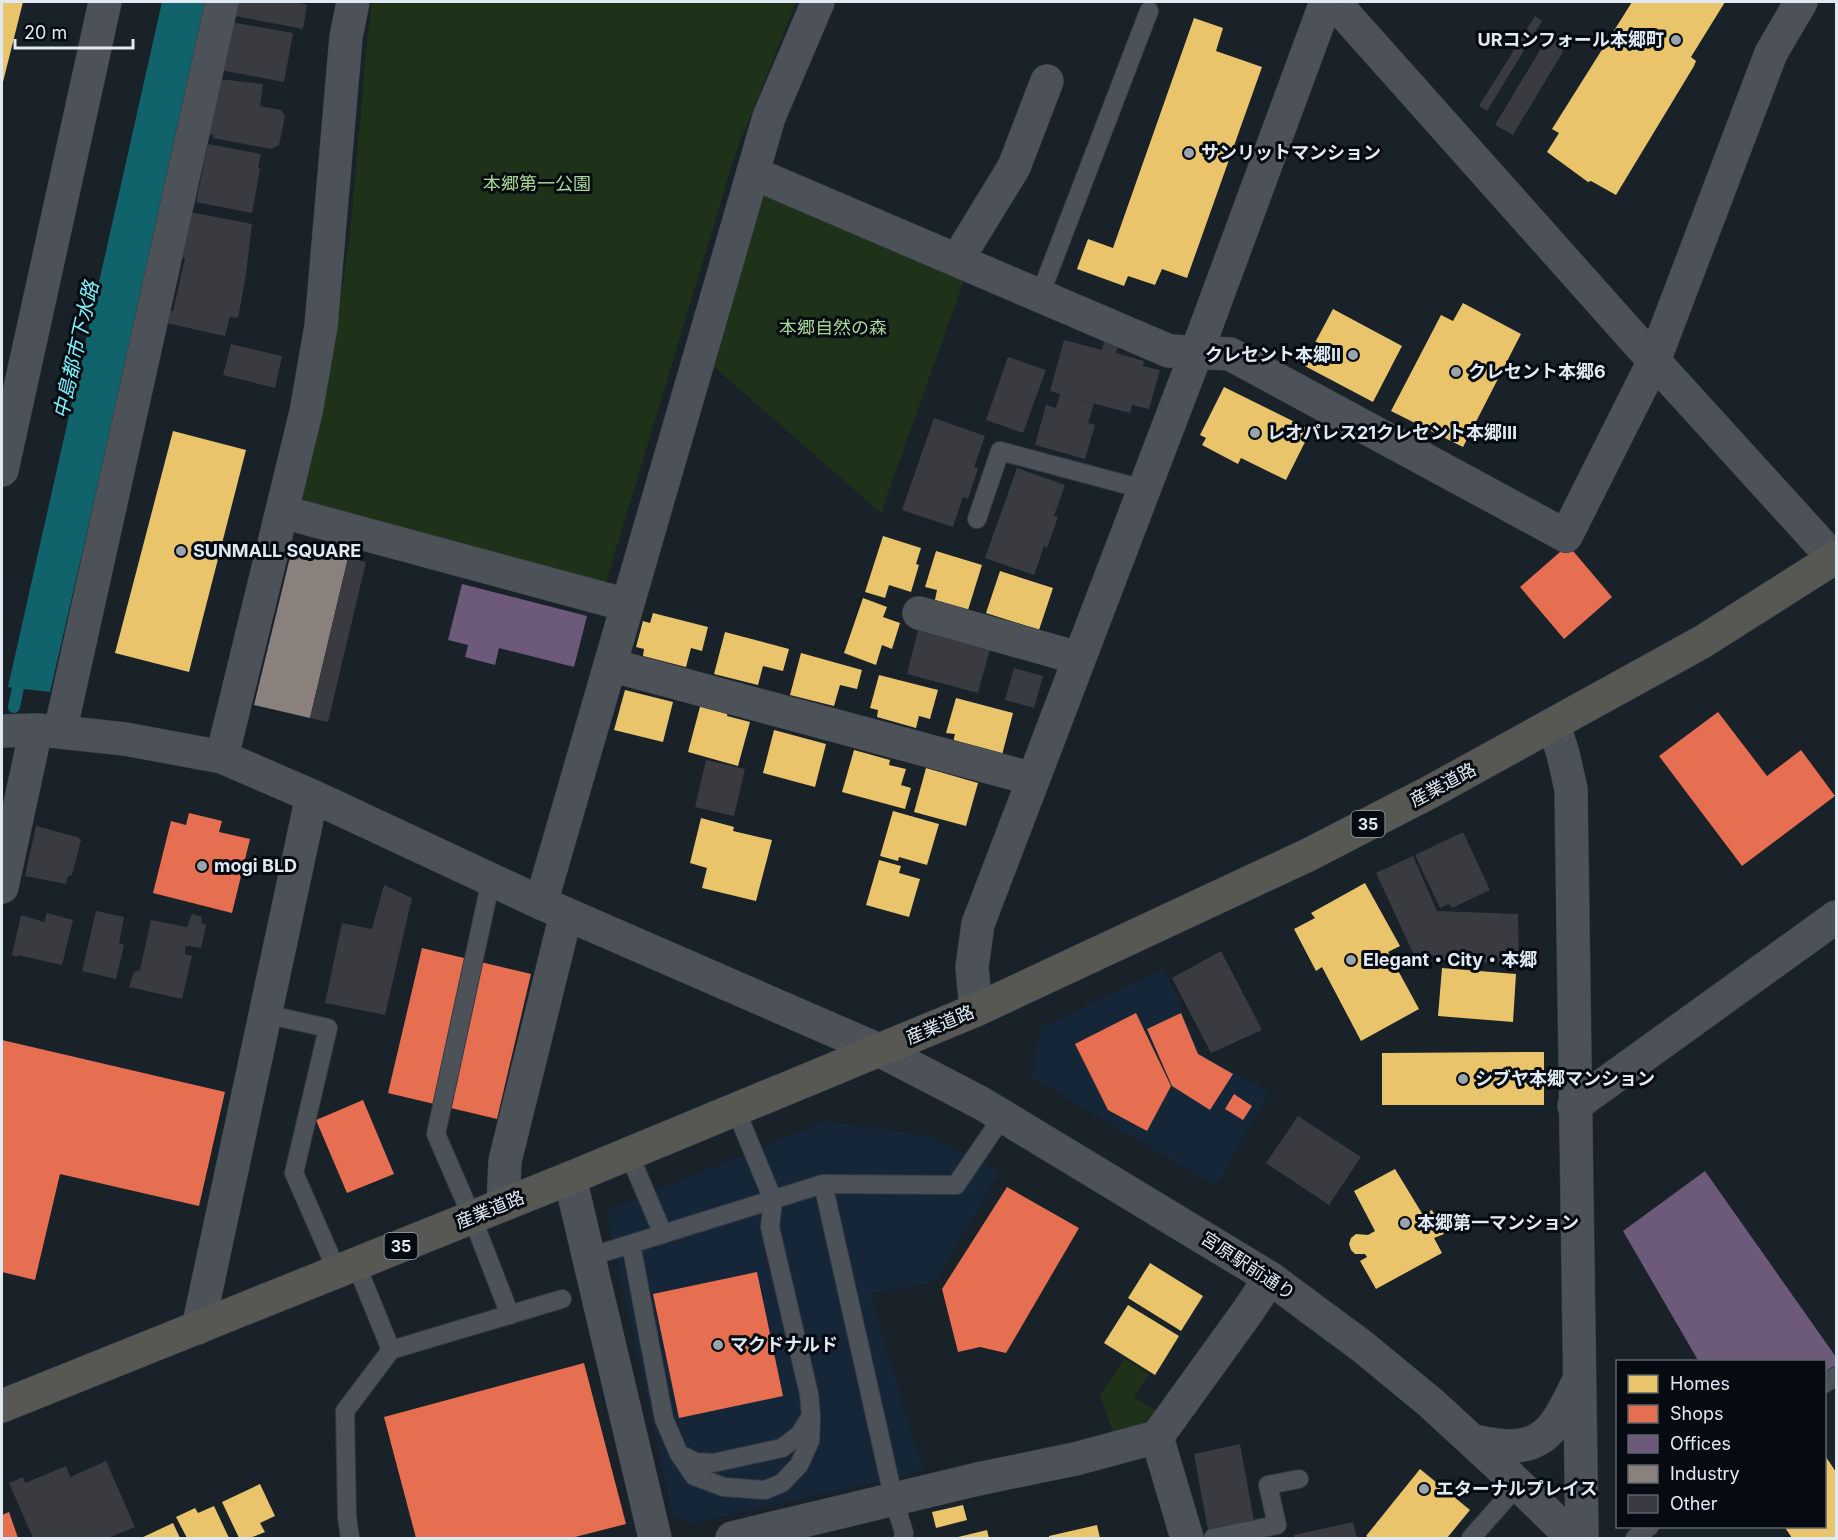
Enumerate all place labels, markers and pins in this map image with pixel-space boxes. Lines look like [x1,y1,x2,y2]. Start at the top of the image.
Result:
place label: URコンフォール本郷町 [1478,29,1664,50]
marker: URコンフォール本郷町 [1669,33,1683,47]
place label: サンリットマンション [1201,142,1381,163]
marker: サンリットマンション [1182,146,1196,160]
place label: クレセント本郷Ⅱ [1205,344,1341,365]
marker: クレセント本郷Ⅱ [1346,348,1360,362]
place label: クレセント本郷6 [1468,361,1606,382]
marker: クレセント本郷6 [1449,365,1463,379]
place label: レオパレス21クレセント本郷Ⅲ [1267,422,1517,443]
marker: レオパレス21クレセント本郷Ⅲ [1248,426,1262,440]
place label: SUNMALL SQUARE [193,540,361,561]
marker: SUNMALL SQUARE [174,544,188,558]
place label: mogi BLD [214,855,297,876]
marker: mogi BLD [195,859,209,873]
place label: Elegant・City・本郷 [1363,949,1537,970]
marker: Elegant・City・本郷 [1344,953,1358,967]
place label: シブヤ本郷マンション [1475,1068,1655,1089]
marker: シブヤ本郷マンション [1456,1072,1470,1086]
place label: 本郷第一マンション [1417,1212,1579,1233]
marker: 本郷第一マンション [1398,1216,1412,1230]
place label: マクドナルド [730,1334,838,1355]
marker: マクドナルド [711,1338,725,1352]
place label: エターナルプレイス [1436,1478,1597,1499]
marker: エターナルプレイス [1417,1482,1431,1496]

